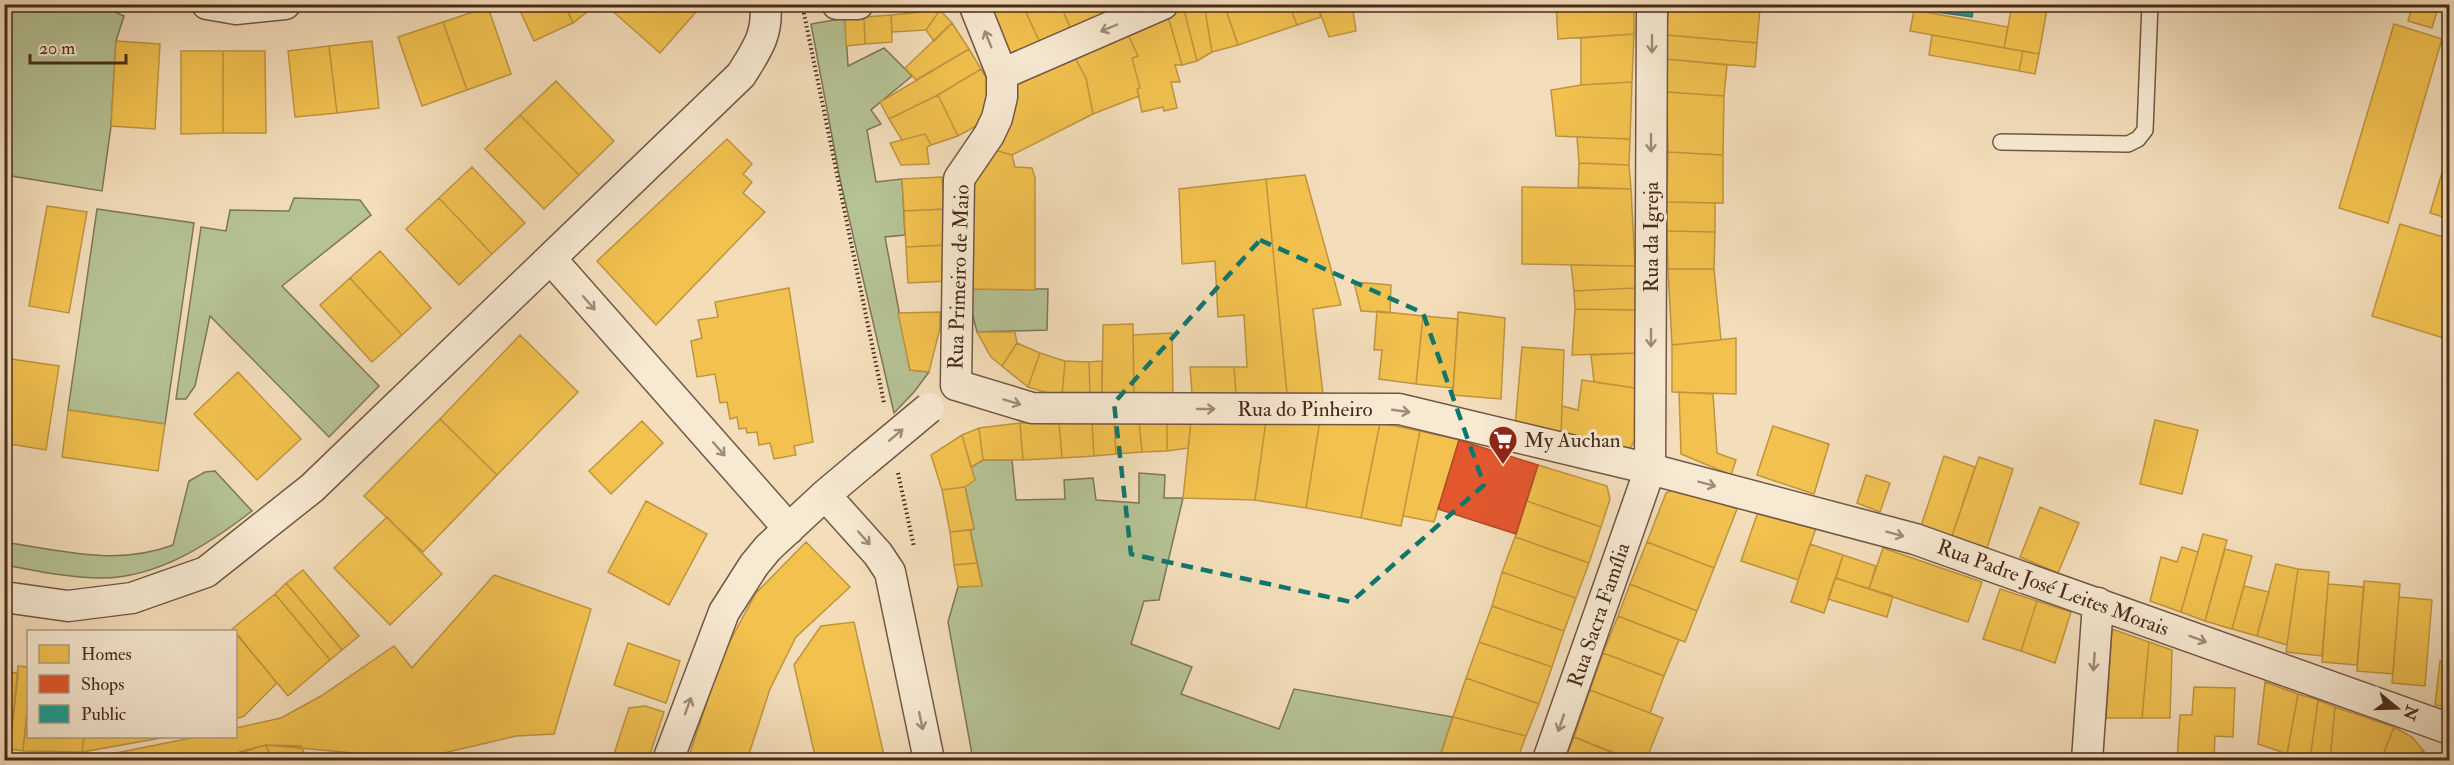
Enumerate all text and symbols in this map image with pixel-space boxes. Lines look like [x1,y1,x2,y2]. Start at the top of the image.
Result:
one-way arrow [1100,23,1119,34]
scale bar [30,27,126,65]
one-way arrow [982,31,993,49]
one-way arrow [1646,34,1658,54]
text: 20 m [39,37,75,60]
one-way arrow [1646,132,1657,152]
street label: Rua da Igreja [1638,181,1665,293]
street label: Rua Primeiro de Maio [942,184,976,370]
one-way arrow [582,295,596,310]
one-way arrow [1645,327,1657,347]
street label: Rua do Pinheiro [1237,396,1373,423]
one-way arrow [1002,397,1021,408]
one-way arrow [1195,403,1215,415]
one-way arrow [1390,405,1410,416]
supermarket icon: My Auchan [1487,424,1519,466]
place label: My Auchan [1524,427,1621,454]
one-way arrow [888,429,904,442]
one-way arrow [712,441,726,456]
one-way arrow [1697,479,1716,491]
one-way arrow [1885,528,1904,540]
one-way arrow [857,530,871,545]
street label: Rua Padre José Leites Morais [1933,533,2173,643]
street label: Rua Sacra Família [1562,539,1636,691]
legend [27,630,237,738]
one-way arrow [2188,635,2207,646]
text: Homes [81,643,132,666]
one-way arrow [2088,651,2099,671]
text: Shops [81,673,124,696]
north arrow [2367,678,2427,738]
one-way arrow [684,697,695,715]
text: N [2398,702,2422,723]
text: Public [81,703,126,726]
one-way arrow [916,711,927,730]
one-way arrow [1555,713,1566,732]

